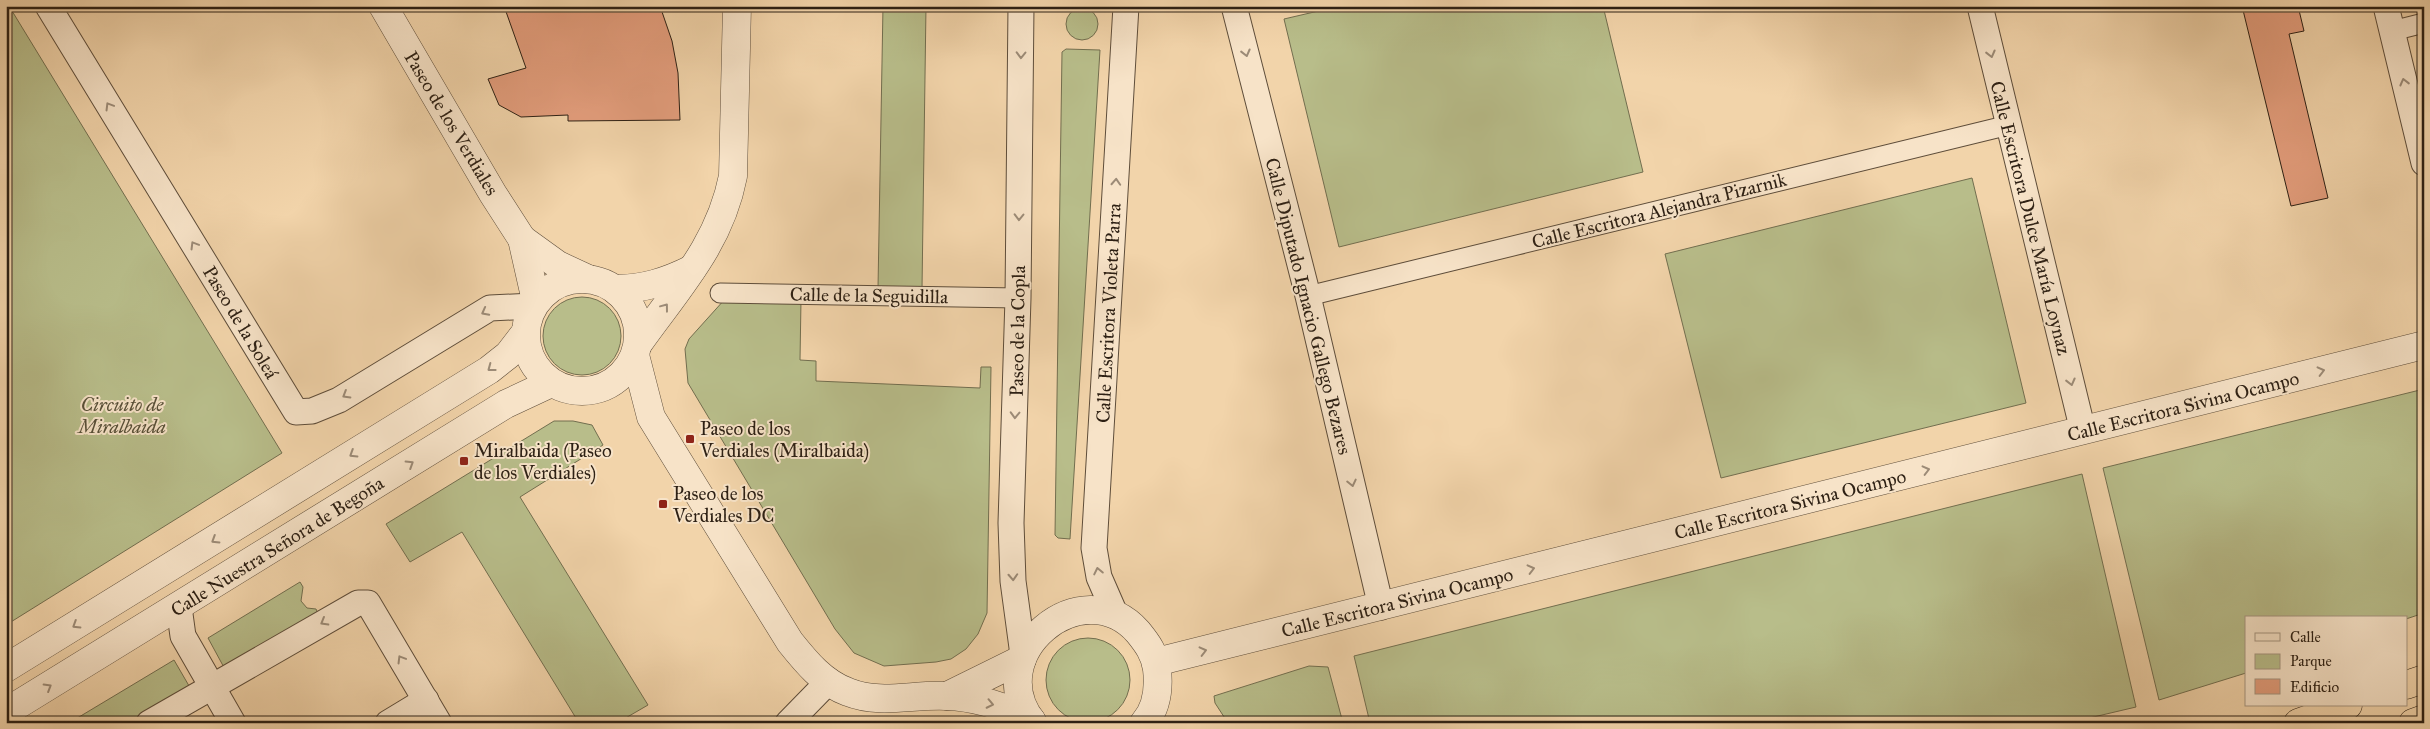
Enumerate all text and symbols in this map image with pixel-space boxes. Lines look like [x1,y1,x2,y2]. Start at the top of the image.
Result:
street label: Paseo de los Verdiales [399,47,504,200]
one-way arrow [1241,49,1251,57]
one-way arrow [1986,49,1996,57]
one-way arrow [1016,52,1026,59]
one-way arrow [2399,77,2410,86]
street label: Calle Escritora Dulce María Loynaz [1985,79,2076,358]
one-way arrow [106,103,115,112]
street label: Calle Diputado Ignacio Gallego Bezares [1259,155,1357,457]
street label: Calle Escritora Alejandra Pizarnik [1529,168,1789,253]
one-way arrow [1110,177,1121,185]
street label: Calle Escritora Violeta Parra [1091,201,1126,424]
one-way arrow [1014,214,1024,222]
one-way arrow [190,242,200,251]
street label: Paseo de la Soleá [198,262,284,384]
street label: Paseo de la Copla [1005,264,1030,397]
street label: Calle de la Seguidilla [790,283,949,309]
one-way arrow [659,303,668,313]
one-way arrow [482,306,491,316]
one-way arrow [487,362,497,371]
street label: Calle Escritora Sivina Ocampo [2065,366,2302,446]
one-way arrow [2317,366,2326,377]
one-way arrow [2065,377,2076,386]
one-way arrow [343,389,352,399]
park label: Circuito de Miralbaida [76,393,166,438]
one-way arrow [1009,411,1020,419]
place label: Paseo de los Verdiales (Miralbaida) [699,417,869,463]
marker: Paseo de los Verdiales (Miralbaida) [684,433,696,445]
place label: Miralbaida (Paseo de los Verdiales) [474,439,612,485]
one-way arrow [350,448,359,458]
marker: Miralbaida (Paseo de los Verdiales) [458,455,470,467]
one-way arrow [404,461,413,470]
street label: Calle Escritora Sivina Ocampo [1672,464,1909,544]
one-way arrow [1922,465,1931,476]
street label: Calle Nuestra Señora de Begoña [166,471,389,622]
one-way arrow [1346,479,1357,488]
place label: Paseo de los Verdiales DC [672,482,775,527]
marker: Paseo de los Verdiales DC [657,498,669,510]
one-way arrow [211,533,220,543]
street label: Calle Escritora Sivina Ocampo [1279,562,1516,642]
one-way arrow [1526,564,1535,575]
one-way arrow [1093,566,1104,575]
one-way arrow [1008,574,1019,582]
one-way arrow [321,615,330,625]
legend [2245,616,2408,706]
one-way arrow [73,618,82,628]
text: Calle [2290,628,2321,646]
one-way arrow [1199,646,1208,657]
text: Parque [2290,652,2332,671]
one-way arrow [398,655,408,664]
text: Edificio [2290,678,2339,696]
one-way arrow [42,684,51,693]
one-way arrow [986,698,995,709]

